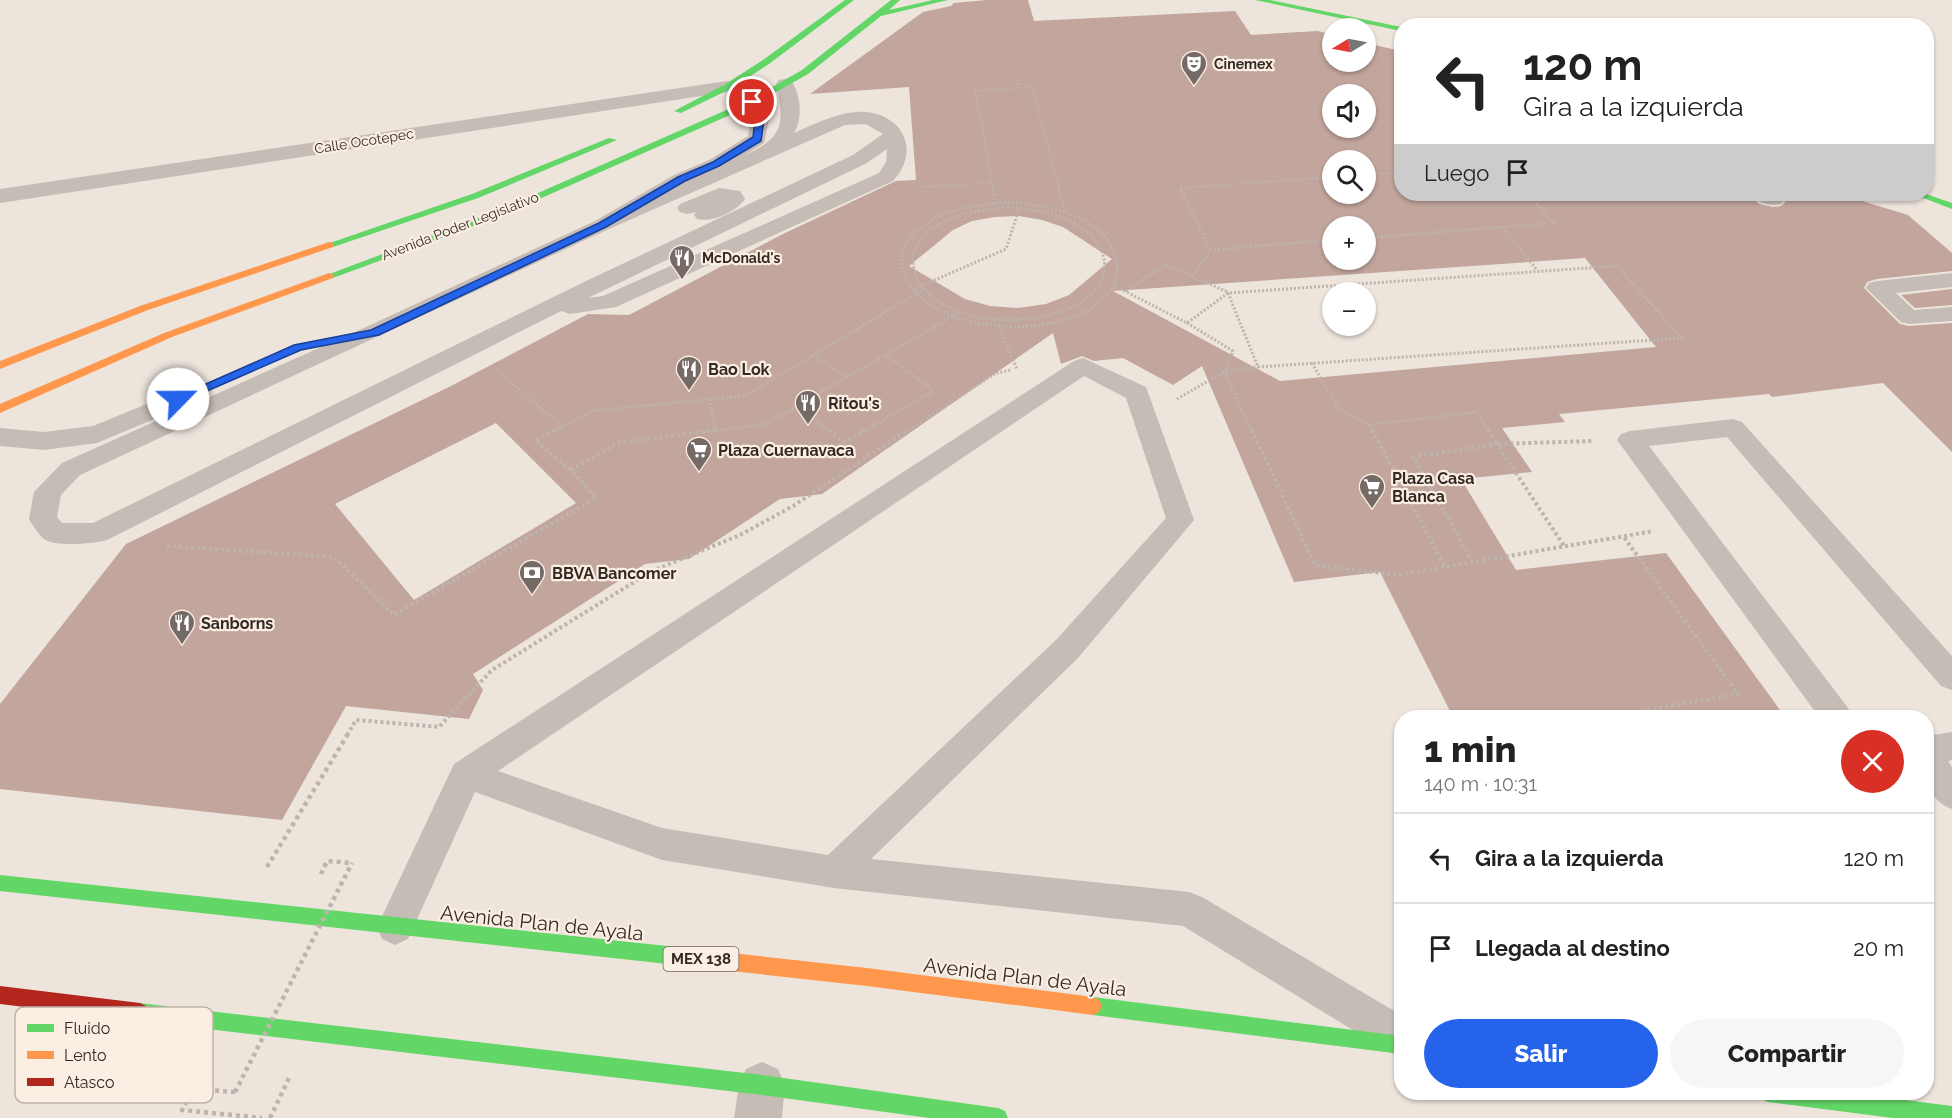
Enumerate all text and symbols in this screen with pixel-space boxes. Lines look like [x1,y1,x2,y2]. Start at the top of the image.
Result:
north arrow [1322,18,1376,72]
map controls [1322,18,1376,336]
text: 120 m [1523,41,1642,90]
icon: left [1424,42,1502,120]
theatre icon: Cinemex [1179,49,1209,87]
place label: Cinemex [1214,56,1273,72]
pin [726,76,777,127]
button: sound [1322,84,1376,138]
icon: arrive [735,85,768,118]
text: Gira a la izquierda [1523,91,1744,122]
street label: Calle Ocotepec [313,125,415,157]
button: search [1322,150,1376,204]
icon: arrive [1501,156,1534,189]
text: Luego [1424,160,1489,186]
street label: Avenida Poder Legislativo [379,189,541,263]
button: + [1322,216,1376,270]
restaurant icon: McDonald's [667,243,697,281]
place label: McDonald's [702,250,781,266]
button: − [1322,282,1376,336]
restaurant icon: Bao Lok [674,354,704,392]
place label: Bao Lok [708,360,770,379]
position arrow [146,367,210,431]
restaurant icon: Ritou's [793,388,823,426]
place label: Ritou's [828,394,880,413]
supermarket icon: Plaza Cuernavaca [684,435,714,473]
place label: Plaza Cuernavaca [718,441,854,460]
place label: Plaza Casa Blanca [1392,469,1474,506]
supermarket icon: Plaza Casa Blanca [1357,472,1387,510]
bank icon: BBVA Bancomer [517,558,547,596]
place label: BBVA Bancomer [552,564,676,583]
restaurant icon: Sanborns [167,608,197,646]
place label: Sanborns [201,614,273,633]
text: 1 min [1424,728,1516,770]
button: close [1841,730,1904,793]
text: 140 m · 10:31 [1424,772,1537,796]
icon: left [1424,842,1457,875]
text: Gira a la izquierda [1475,845,1664,871]
text: 120 m [1844,845,1904,871]
street label: Avenida Plan de Ayala [439,900,645,946]
icon: arrive [1424,932,1457,965]
text: Llegada al destino [1475,935,1670,961]
text: 20 m [1853,935,1904,961]
road number: MEX 138 [664,947,738,971]
street label: Avenida Plan de Ayala [922,953,1128,1001]
legend [15,1007,213,1103]
text: Fluido [64,1019,110,1038]
button: Salir [1424,1019,1658,1088]
button: Compartir [1670,1019,1904,1088]
text: Lento [64,1046,107,1065]
text: Atasco [64,1073,115,1092]

